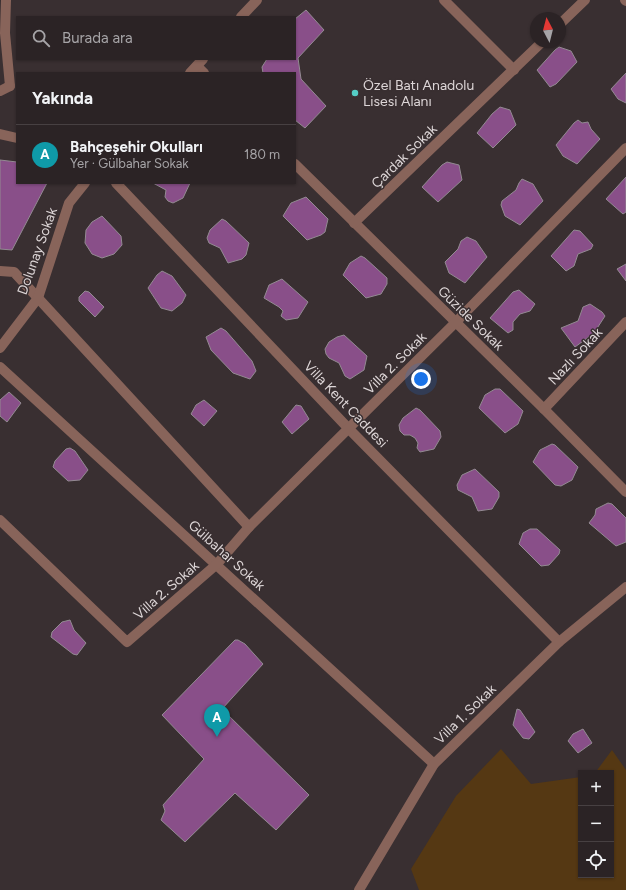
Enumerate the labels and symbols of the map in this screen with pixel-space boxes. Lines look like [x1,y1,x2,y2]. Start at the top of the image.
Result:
north arrow [530,12,566,48]
place label: Özel Batı Anadolu Lisesi Alanı [363,77,474,110]
marker: Özel Batı Anadolu Lisesi Alanı [350,88,360,98]
street label: Çardak Sokak [368,121,441,192]
street label: Dolunay Sokak [14,205,61,297]
street label: Güzide Sokak [434,283,507,354]
street label: Nazlı Sokak [545,324,606,388]
street label: Villa 2. Sokak [361,328,430,398]
street label: Villa Kent Caddesi [300,358,391,451]
your location [411,369,431,389]
street label: Gülbahar Sokak [185,516,269,594]
street label: Villa 2. Sokak [130,557,203,623]
street label: Villa 1. Sokak [431,681,500,748]
pin: A [204,704,230,737]

